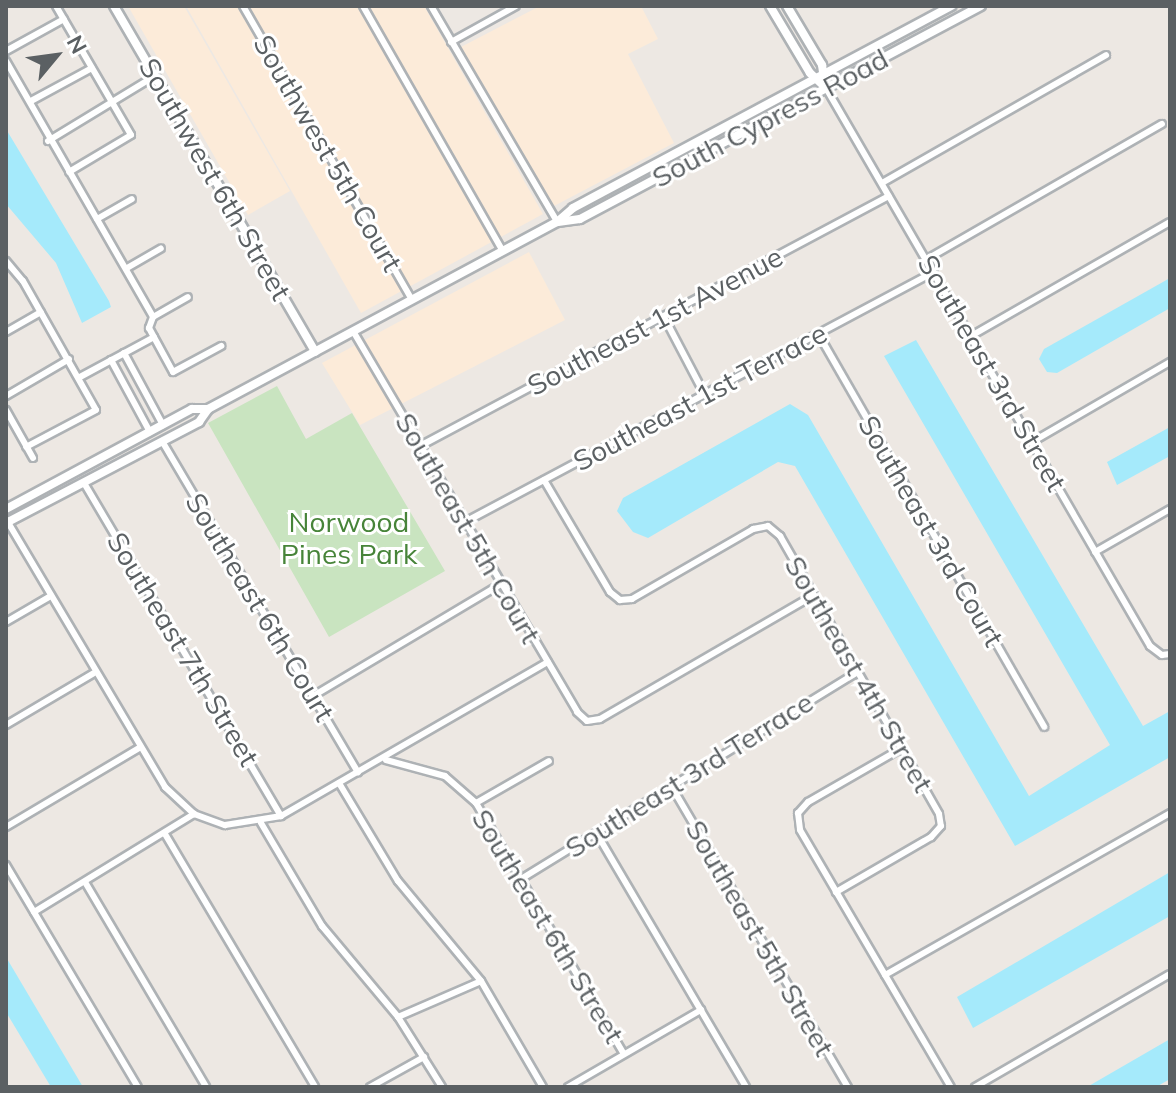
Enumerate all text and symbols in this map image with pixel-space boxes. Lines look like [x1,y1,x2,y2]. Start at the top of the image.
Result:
north arrow [16,16,96,96]
street label: Southwest 5th Court [247,29,409,277]
text: N [61,30,93,58]
street label: South Cypress Road [646,42,894,194]
street label: Southwest 6th Street [132,52,298,306]
street label: Southeast 1st Avenue [522,240,788,402]
street label: Southeast 3rd Street [911,249,1073,497]
street label: Southeast 1st Terrace [568,316,832,478]
street label: Southeast 5th Court [388,407,548,649]
street label: Southeast 3rd Court [851,410,1011,652]
street label: Southeast 6th Court [179,487,341,727]
park label: Norwood Pines Park [281,505,417,571]
street label: Southeast 7th Street [100,526,266,772]
street label: Southeast 4th Street [778,550,940,798]
street label: Southeast 3rd Terrace [559,685,819,865]
street label: Southeast 6th Street [465,803,631,1049]
street label: Southeast 5th Street [679,814,841,1062]

